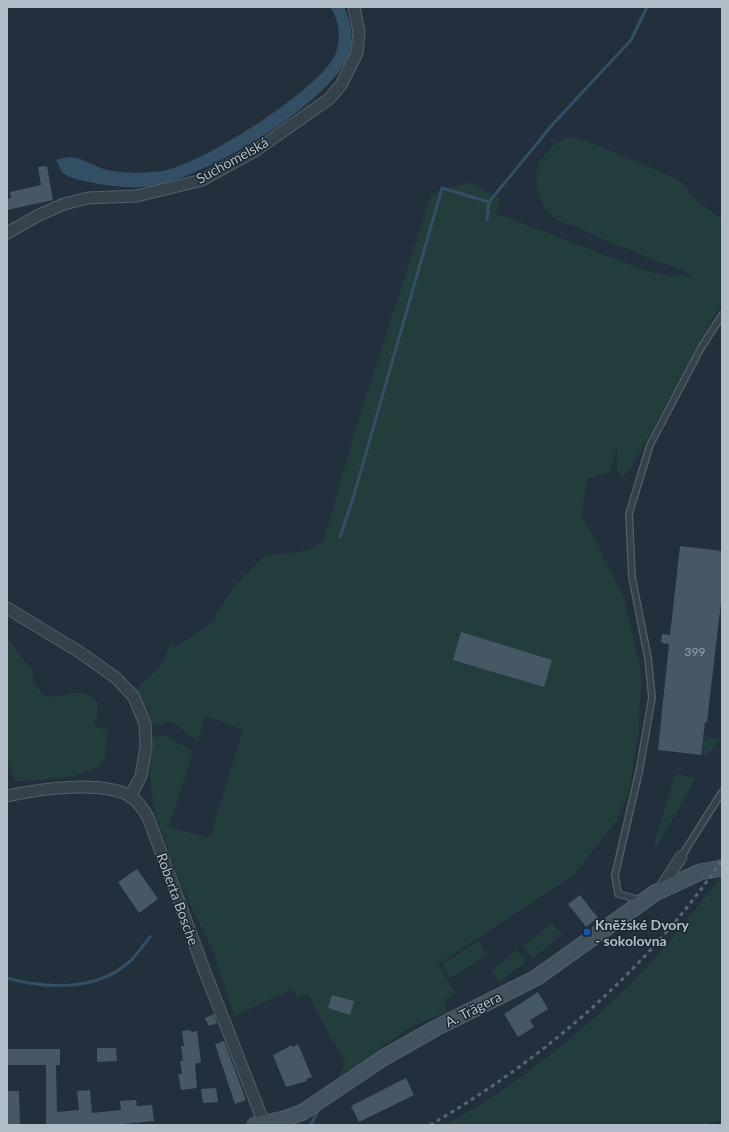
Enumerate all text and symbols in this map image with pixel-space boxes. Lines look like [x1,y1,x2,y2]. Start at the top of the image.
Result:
street label: Suchomelská [193,133,271,187]
house number: 399 [685,644,705,659]
street label: Roberta Bosche [153,851,203,947]
place label: Kněžské Dvory - sokolovna [595,916,690,949]
marker: Kněžské Dvory - sokolovna [582,927,592,937]
street label: A. Trägera [442,988,504,1030]

